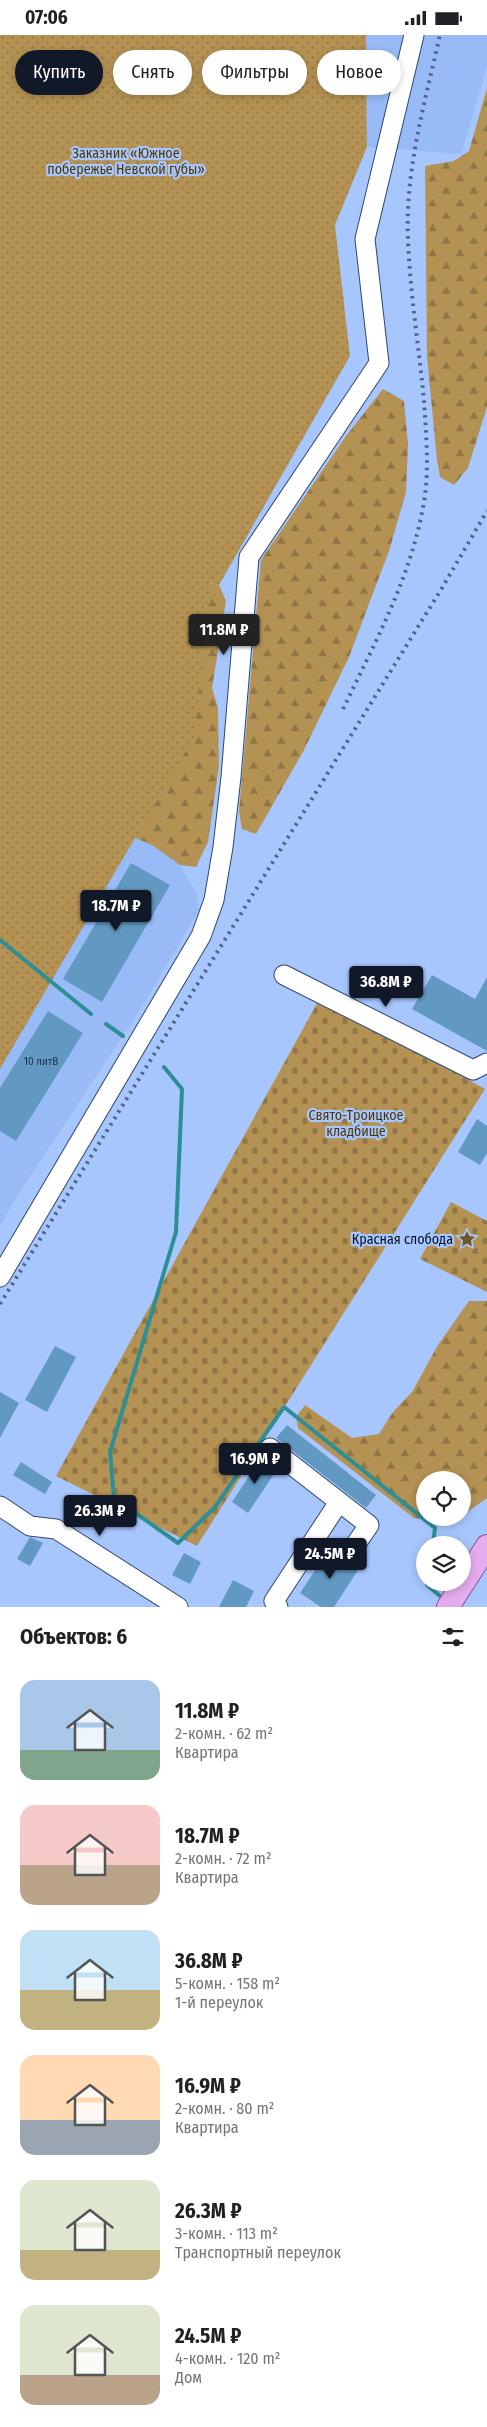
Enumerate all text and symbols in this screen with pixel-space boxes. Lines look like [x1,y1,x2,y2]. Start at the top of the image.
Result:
text: 07:06 [25,6,68,29]
chip: Купить [15,50,103,95]
chip: Снять [113,50,192,95]
chip: Фильтры [202,50,307,95]
chip: Новое [317,50,401,95]
park label: Заказник «Южное побережье Невской губы» [47,145,205,178]
pin: 11.8M ₽ [178,613,270,656]
text: 11.8M ₽ [200,620,248,639]
pin: 18.7M ₽ [70,889,162,932]
text: 18.7M ₽ [91,896,141,915]
pin: 36.8M ₽ [340,965,432,1008]
text: 36.8M ₽ [360,972,412,991]
house number: 10 литВ [24,1055,58,1068]
park label: Свято-Троицкое кладбище [309,1107,404,1140]
place icon: Красная слобода [457,1229,477,1249]
place label: Красная слобода [352,1231,453,1248]
pin: 16.9M ₽ [209,1443,301,1485]
text: 16.9M ₽ [230,1449,280,1468]
map controls [416,1471,471,1591]
button: locate [416,1471,471,1526]
pin: 26.3M ₽ [54,1495,146,1537]
text: 26.3M ₽ [75,1501,125,1520]
button: layers [416,1536,471,1591]
pin: 24.5M ₽ [284,1537,376,1580]
text: 24.5M ₽ [305,1544,355,1563]
icon: filters [439,1623,467,1651]
text: Объектов: 6 [20,1624,127,1650]
text: 11.8M ₽ [175,1698,239,1724]
icon: home [60,1700,120,1760]
text: 2-комн. · 62 m² [175,1724,273,1743]
text: Квартира [175,1743,239,1762]
text: 18.7M ₽ [175,1823,240,1849]
icon: home [60,1825,120,1885]
text: 2-комн. · 72 m² [175,1849,271,1868]
text: Квартира [175,1868,239,1887]
text: 36.8M ₽ [175,1948,243,1974]
icon: home [60,1950,120,2010]
text: 5-комн. · 158 m² [175,1974,280,1993]
text: 1-й переулок [175,1993,263,2012]
text: 16.9M ₽ [175,2073,241,2099]
icon: home [60,2075,120,2135]
text: 2-комн. · 80 m² [175,2099,274,2118]
text: Квартира [175,2118,239,2137]
text: 26.3M ₽ [175,2198,242,2224]
icon: home [60,2200,120,2260]
text: 3-комн. · 113 m² [175,2224,278,2243]
text: Транспортный переулок [175,2243,341,2262]
text: 24.5M ₽ [175,2323,241,2349]
icon: home [60,2325,120,2385]
text: 4-комн. · 120 m² [175,2349,280,2368]
text: Дом [175,2368,202,2387]

